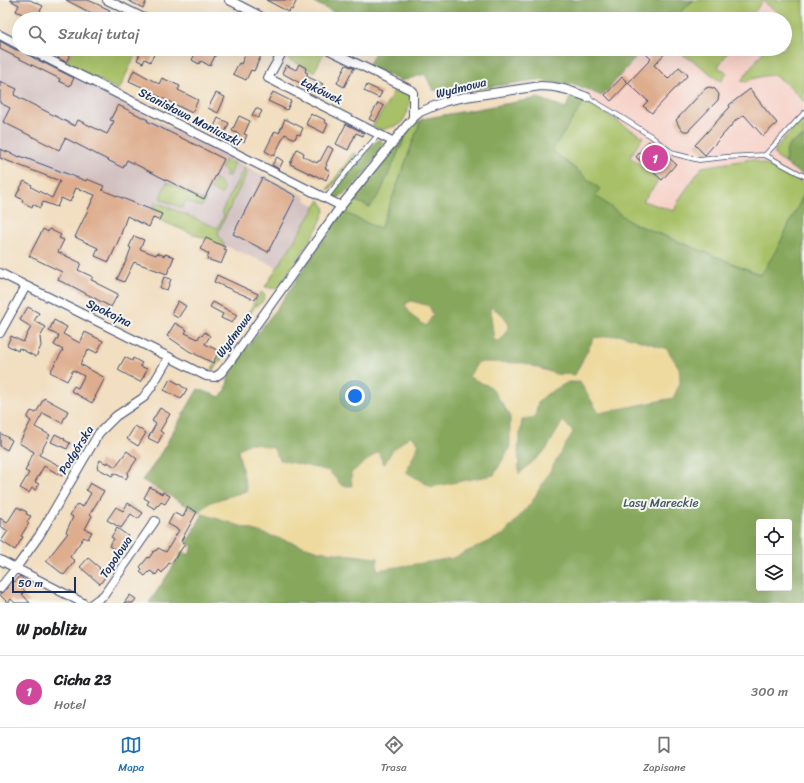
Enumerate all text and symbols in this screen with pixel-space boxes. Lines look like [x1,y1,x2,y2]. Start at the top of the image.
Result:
search box [12,12,792,56]
text: Szukaj tutaj [58,21,139,47]
icon: search [26,23,48,45]
street label: Łąkówek [297,71,347,111]
street label: Wydmowa [433,71,490,105]
street label: Stanisława Moniuszki [135,81,246,153]
pin: 1 [642,143,668,173]
street label: Spokojna [82,292,136,334]
street label: Wydmowa [210,307,259,362]
your location [345,386,365,406]
street label: Podgórska [52,421,100,479]
park label: Lasy Mareckie [623,492,699,514]
map controls [756,519,792,591]
button: locate [756,519,792,555]
street label: Topolowa [94,531,138,583]
button: layers [756,555,792,591]
text: 50 m [18,574,43,593]
scale bar [12,575,76,594]
text: W pobliżu [16,614,87,644]
text: Cicha 23 [54,667,111,693]
text: 1 [26,680,32,703]
text: 300 m [751,680,788,703]
text: Hotel [54,693,86,716]
tab: Mapa [118,734,144,777]
tab: Trasa [381,734,406,777]
tab: Zapisane [643,734,686,777]

